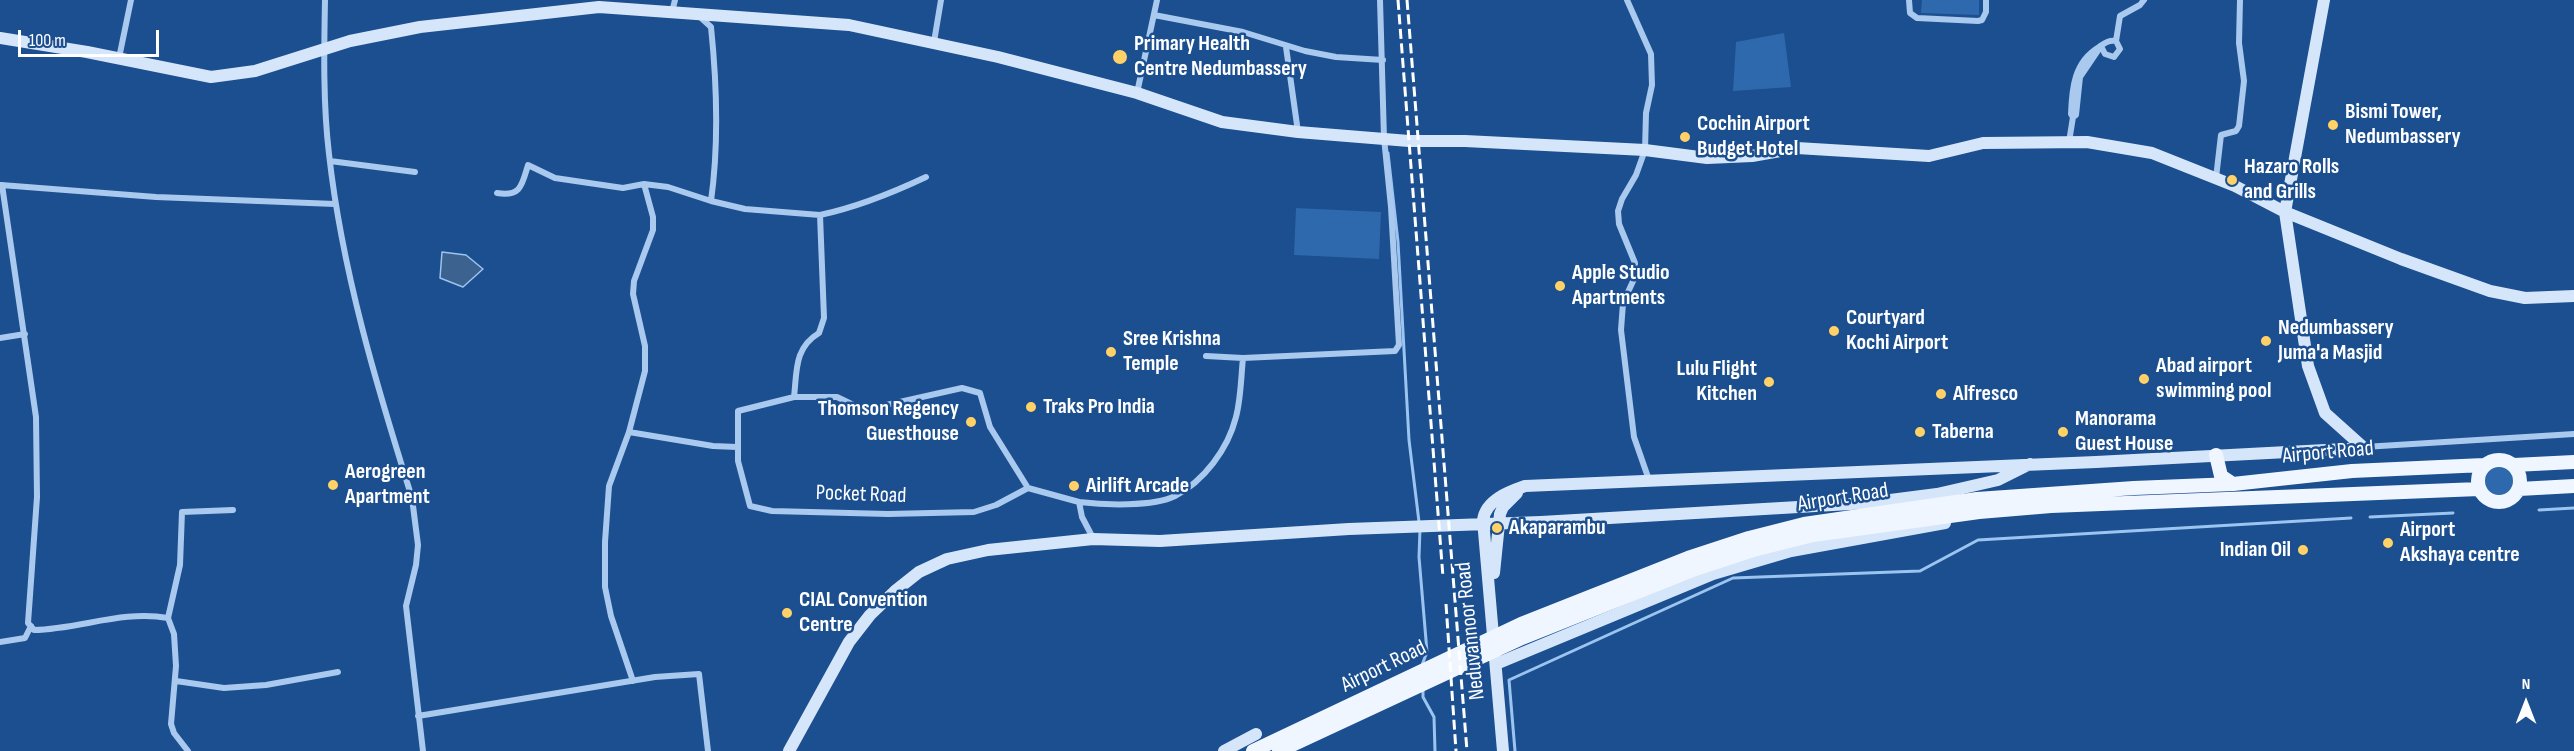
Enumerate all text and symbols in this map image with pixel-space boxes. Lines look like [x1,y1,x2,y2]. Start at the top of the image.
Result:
scale bar [21,18,162,56]
text: 100 m [29,30,66,51]
place label: Primary Health Centre Nedumbassery [1134,31,1307,82]
marker: Primary Health Centre Nedumbassery [1111,48,1129,66]
place label: Bismi Tower, Nedumbassery [2345,99,2461,150]
place label: Cochin Airport Budget Hotel [1697,111,1810,162]
marker: Bismi Tower, Nedumbassery [2326,118,2340,132]
marker: Cochin Airport Budget Hotel [1678,130,1692,144]
place label: Hazaro Rolls and Grills [2244,154,2339,206]
marker: Hazaro Rolls and Grills [2225,173,2239,187]
place label: Apple Studio Apartments [1572,260,1670,312]
marker: Apple Studio Apartments [1553,279,1567,293]
place label: Courtyard Kochi Airport [1846,305,1948,356]
place label: Nedumbassery Juma'a Masjid [2278,315,2394,366]
marker: Courtyard Kochi Airport [1827,324,1841,338]
place label: Sree Krishna Temple [1123,326,1221,378]
marker: Nedumbassery Juma'a Masjid [2259,334,2273,348]
marker: Sree Krishna Temple [1104,345,1118,359]
place label: Abad airport swimming pool [2156,353,2271,404]
place label: Lulu Flight Kitchen [1677,356,1757,408]
marker: Abad airport swimming pool [2137,372,2151,386]
marker: Lulu Flight Kitchen [1762,375,1776,389]
place label: Alfresco [1953,381,2018,407]
marker: Alfresco [1934,387,1948,401]
place label: Traks Pro India [1043,394,1155,420]
place label: Thomson Regency Guesthouse [818,396,959,448]
marker: Traks Pro India [1024,400,1038,414]
place label: Manorama Guest House [2075,406,2173,458]
marker: Thomson Regency Guesthouse [964,415,978,429]
place label: Taberna [1932,419,1994,445]
marker: Taberna [1913,425,1927,439]
marker: Manorama Guest House [2056,425,2070,439]
street label: Airport Road [2281,436,2375,470]
place label: Aerogreen Apartment [345,459,430,511]
place label: Airlift Arcade [1086,473,1189,499]
marker: Aerogreen Apartment [326,478,340,492]
street label: Airport Road [1796,478,1890,518]
marker: Airlift Arcade [1067,479,1081,493]
street label: Pocket Road [815,480,907,510]
place label: Akaparambu [1509,515,1606,541]
place label: Airport Akshaya centre [2400,517,2520,568]
marker: Akaparambu [1490,521,1504,535]
marker: Airport Akshaya centre [2381,536,2395,550]
place label: Indian Oil [2220,537,2291,563]
marker: Indian Oil [2296,543,2310,557]
street label: Neduvannoor Road [1451,561,1491,701]
place label: CIAL Convention Centre [799,587,928,638]
marker: CIAL Convention Centre [780,606,794,620]
street label: Airport Road [1337,635,1431,699]
north arrow [2496,673,2556,733]
text: N [2522,675,2530,694]

